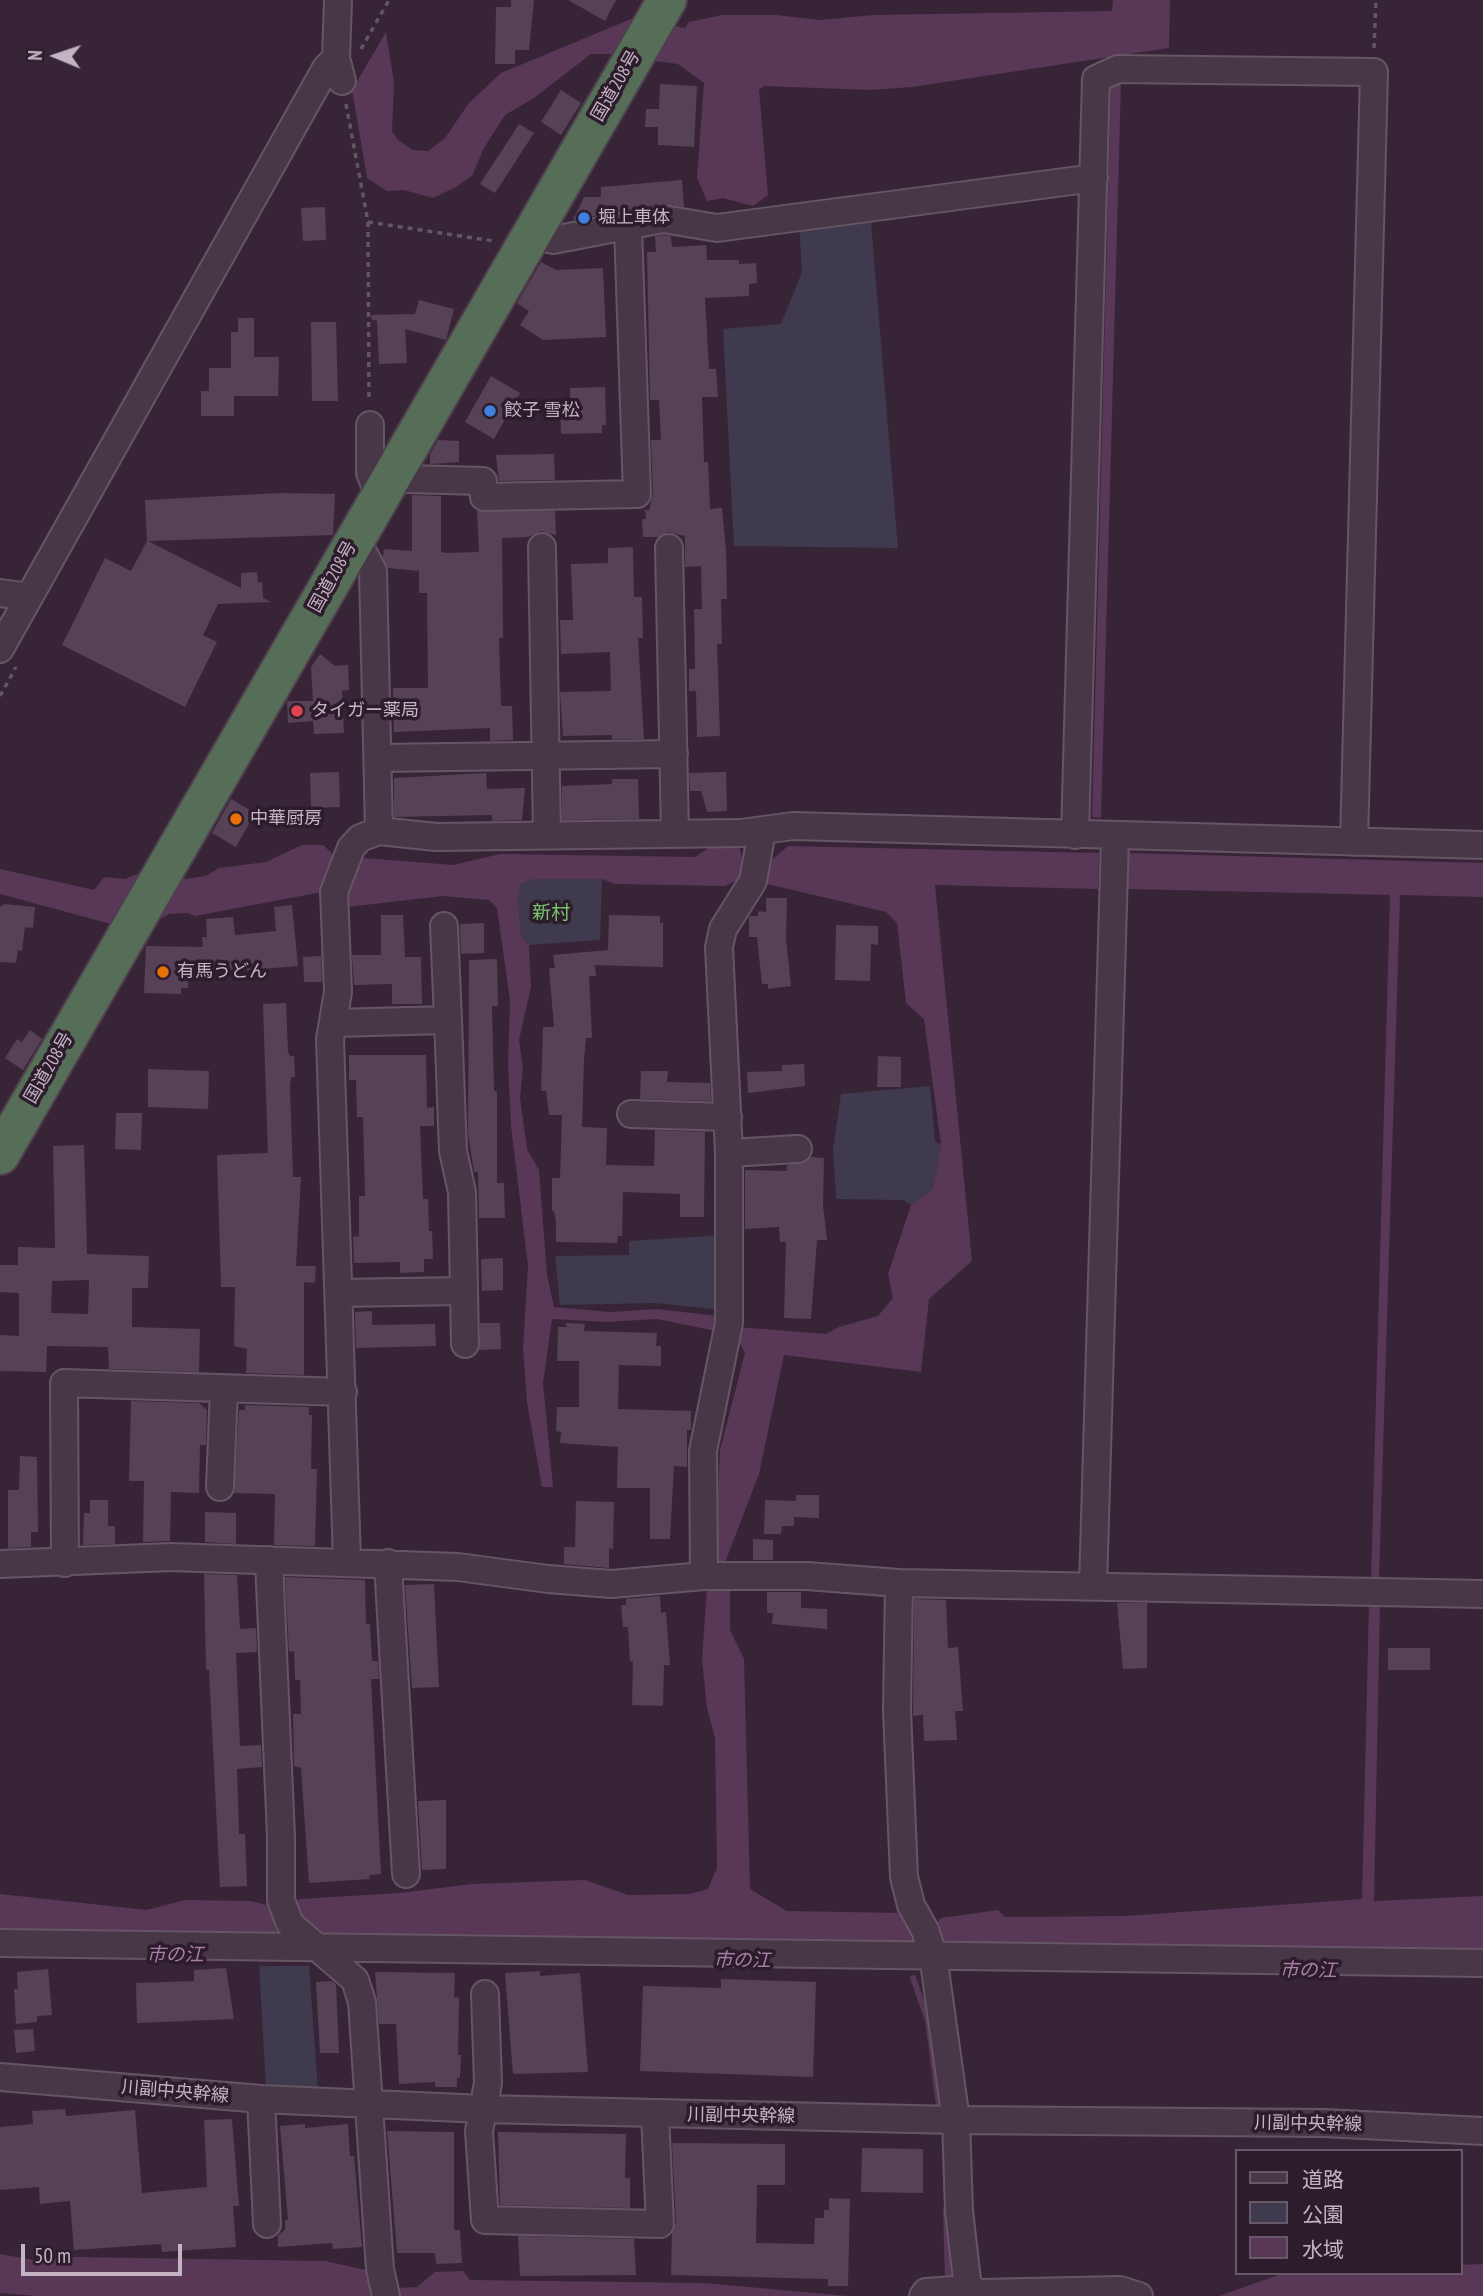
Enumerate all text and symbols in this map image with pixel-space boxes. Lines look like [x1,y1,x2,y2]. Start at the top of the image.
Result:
north arrow [21,21,91,91]
street label: 国道208号 [587,47,645,125]
text: N [23,50,47,61]
place label: 堀上車体 [598,207,670,229]
marker: 堀上車体 [576,210,592,226]
place label: 餃子 雪松 [504,400,580,422]
marker: 餃子 雪松 [482,403,498,419]
street label: 国道208号 [305,538,361,616]
place label: タイガー薬局 [311,700,419,722]
marker: タイガー薬局 [289,703,305,719]
place label: 中華厨房 [250,808,322,830]
marker: 中華厨房 [228,811,244,827]
district label: 新村 [532,903,570,925]
place label: 有馬うどん [177,961,267,983]
marker: 有馬うどん [155,964,171,980]
street label: 国道208号 [20,1029,78,1107]
water label: 市の江 [147,1945,203,1967]
water label: 市の江 [713,1949,771,1973]
water label: 市の江 [1279,1959,1337,1983]
street label: 川副中央幹線 [120,2077,230,2107]
street label: 川副中央幹線 [687,2104,795,2128]
street label: 川副中央幹線 [1254,2112,1362,2136]
legend [1234,2149,1462,2275]
text: 道路 [1302,2166,1344,2193]
text: 公園 [1302,2201,1344,2228]
scale bar [24,2230,186,2274]
text: 水域 [1302,2236,1344,2263]
text: 50 m [34,2242,71,2269]

